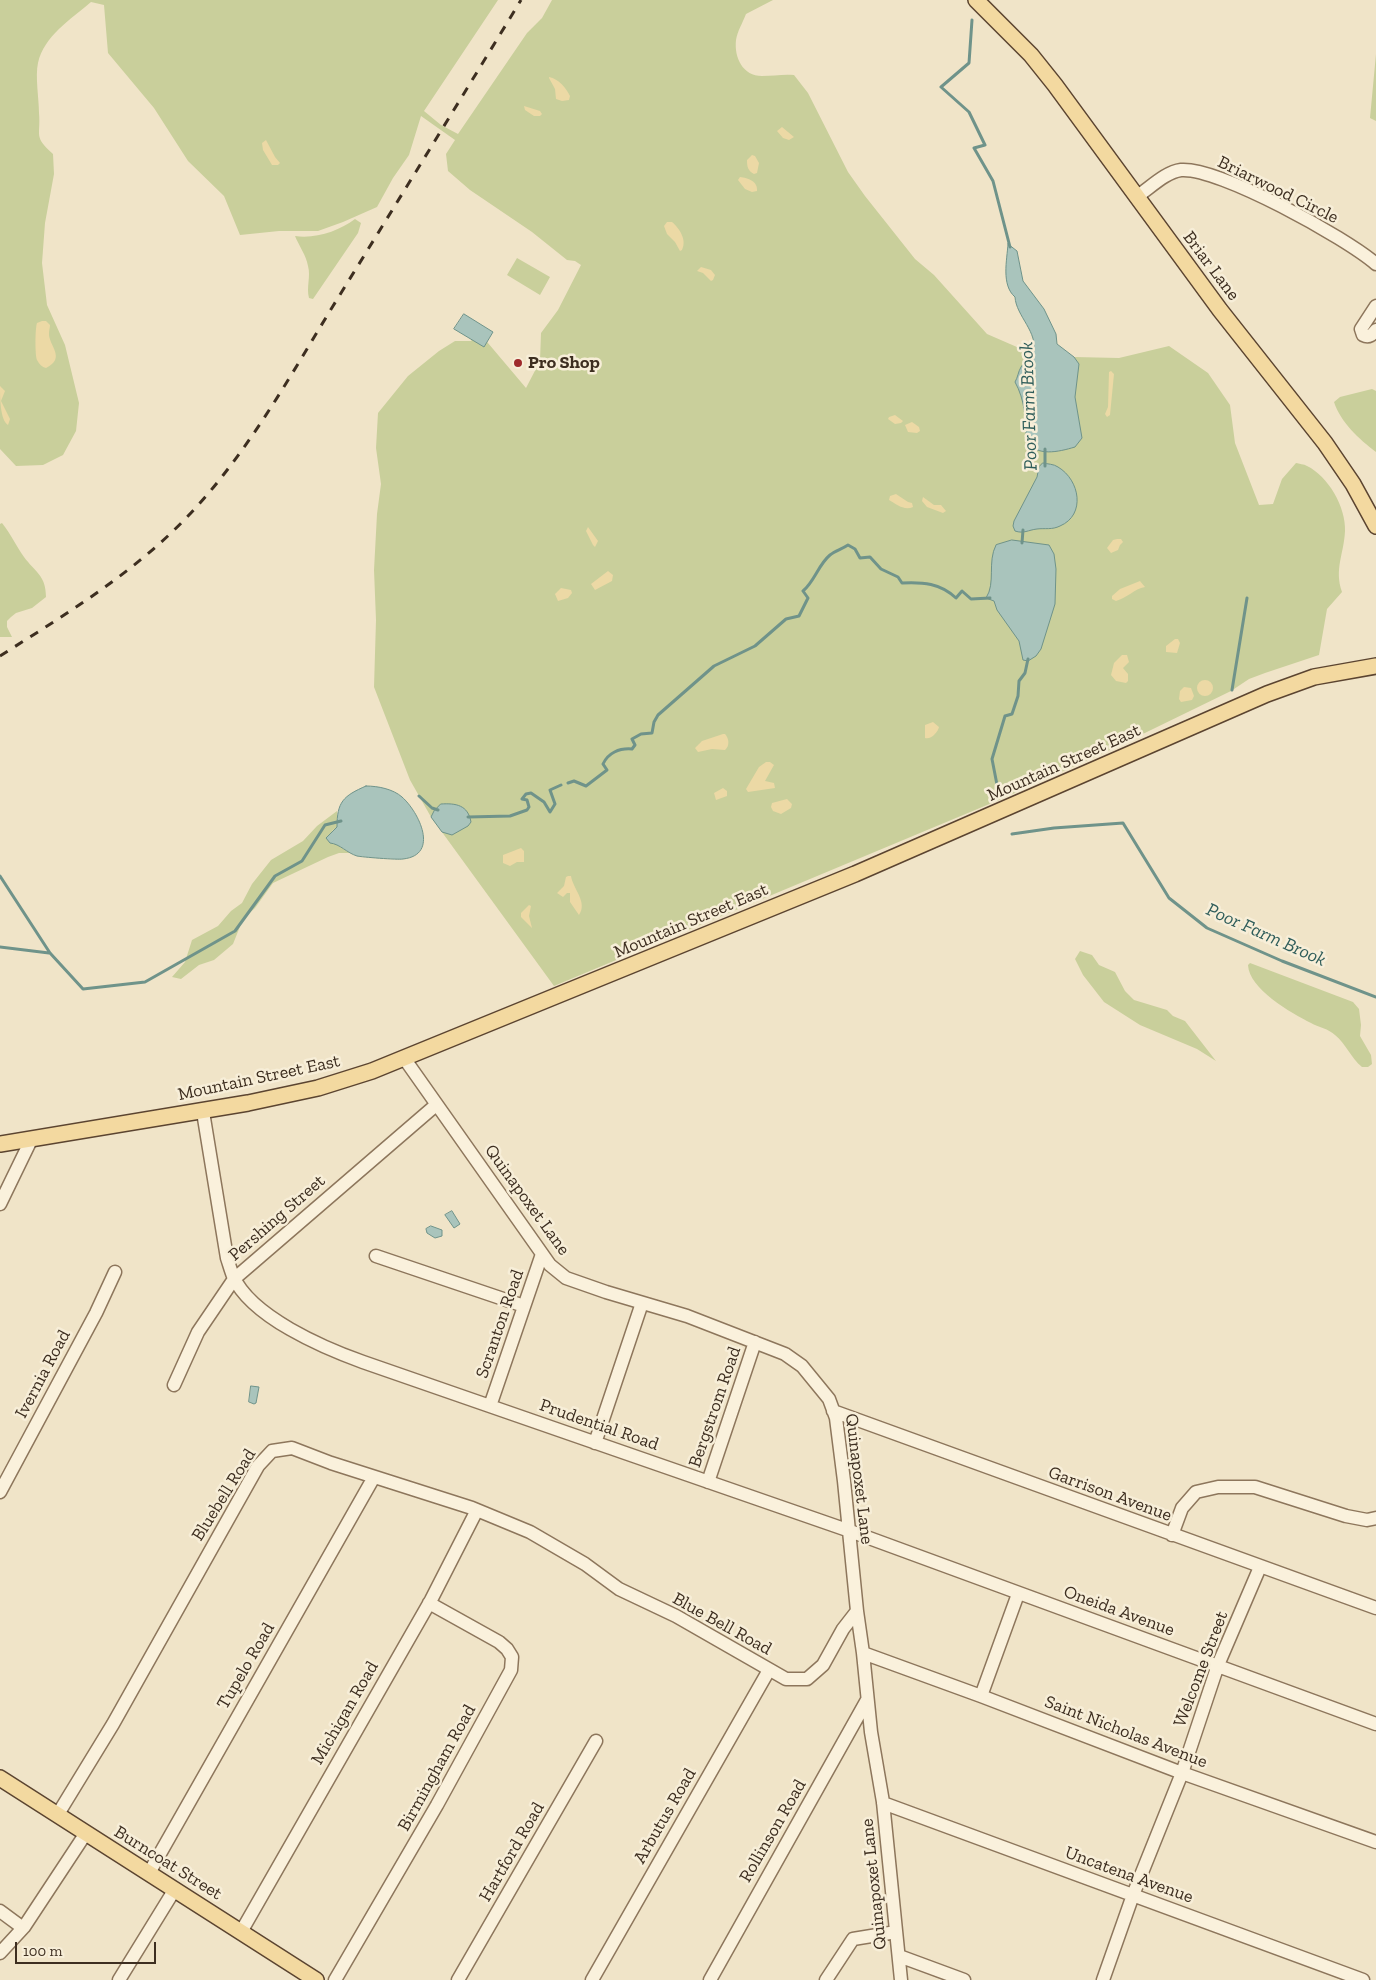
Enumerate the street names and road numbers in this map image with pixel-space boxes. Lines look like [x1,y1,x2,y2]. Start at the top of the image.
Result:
street label: Briarwood Circle [1214,151,1342,229]
street label: Briar Lane [1178,227,1244,305]
street label: Mountain Street East [984,720,1144,806]
street label: Mountain Street East [611,879,771,963]
street label: Mountain Street East [176,1050,342,1106]
street label: Quinapoxet Lane [480,1140,574,1260]
street label: Pershing Street [224,1170,330,1266]
street label: Scranton Road [471,1267,529,1381]
street label: Ivernia Road [11,1326,75,1422]
street label: Bergstrom Road [684,1344,746,1470]
street label: Prudential Road [537,1395,661,1455]
street label: Quinapoxet Lane [840,1412,878,1546]
street label: Bluebell Road [187,1445,261,1545]
street label: Garrison Avenue [1045,1462,1175,1526]
street label: Oneida Avenue [1061,1581,1177,1641]
street label: Blue Bell Road [669,1588,775,1660]
street label: Welcome Street [1169,1608,1233,1730]
street label: Tupelo Road [213,1619,279,1713]
street label: Michigan Road [307,1657,383,1769]
street label: Saint Nicholas Avenue [1042,1691,1210,1773]
street label: Birmingham Road [393,1701,481,1835]
street label: Arbutus Road [629,1765,701,1867]
street label: Rollinson Road [735,1776,811,1886]
street label: Hartford Road [475,1798,549,1906]
street label: Quinapoxet Lane [856,1817,892,1951]
street label: Burncoat Street [110,1821,226,1905]
street label: Uncatena Avenue [1062,1842,1196,1908]

